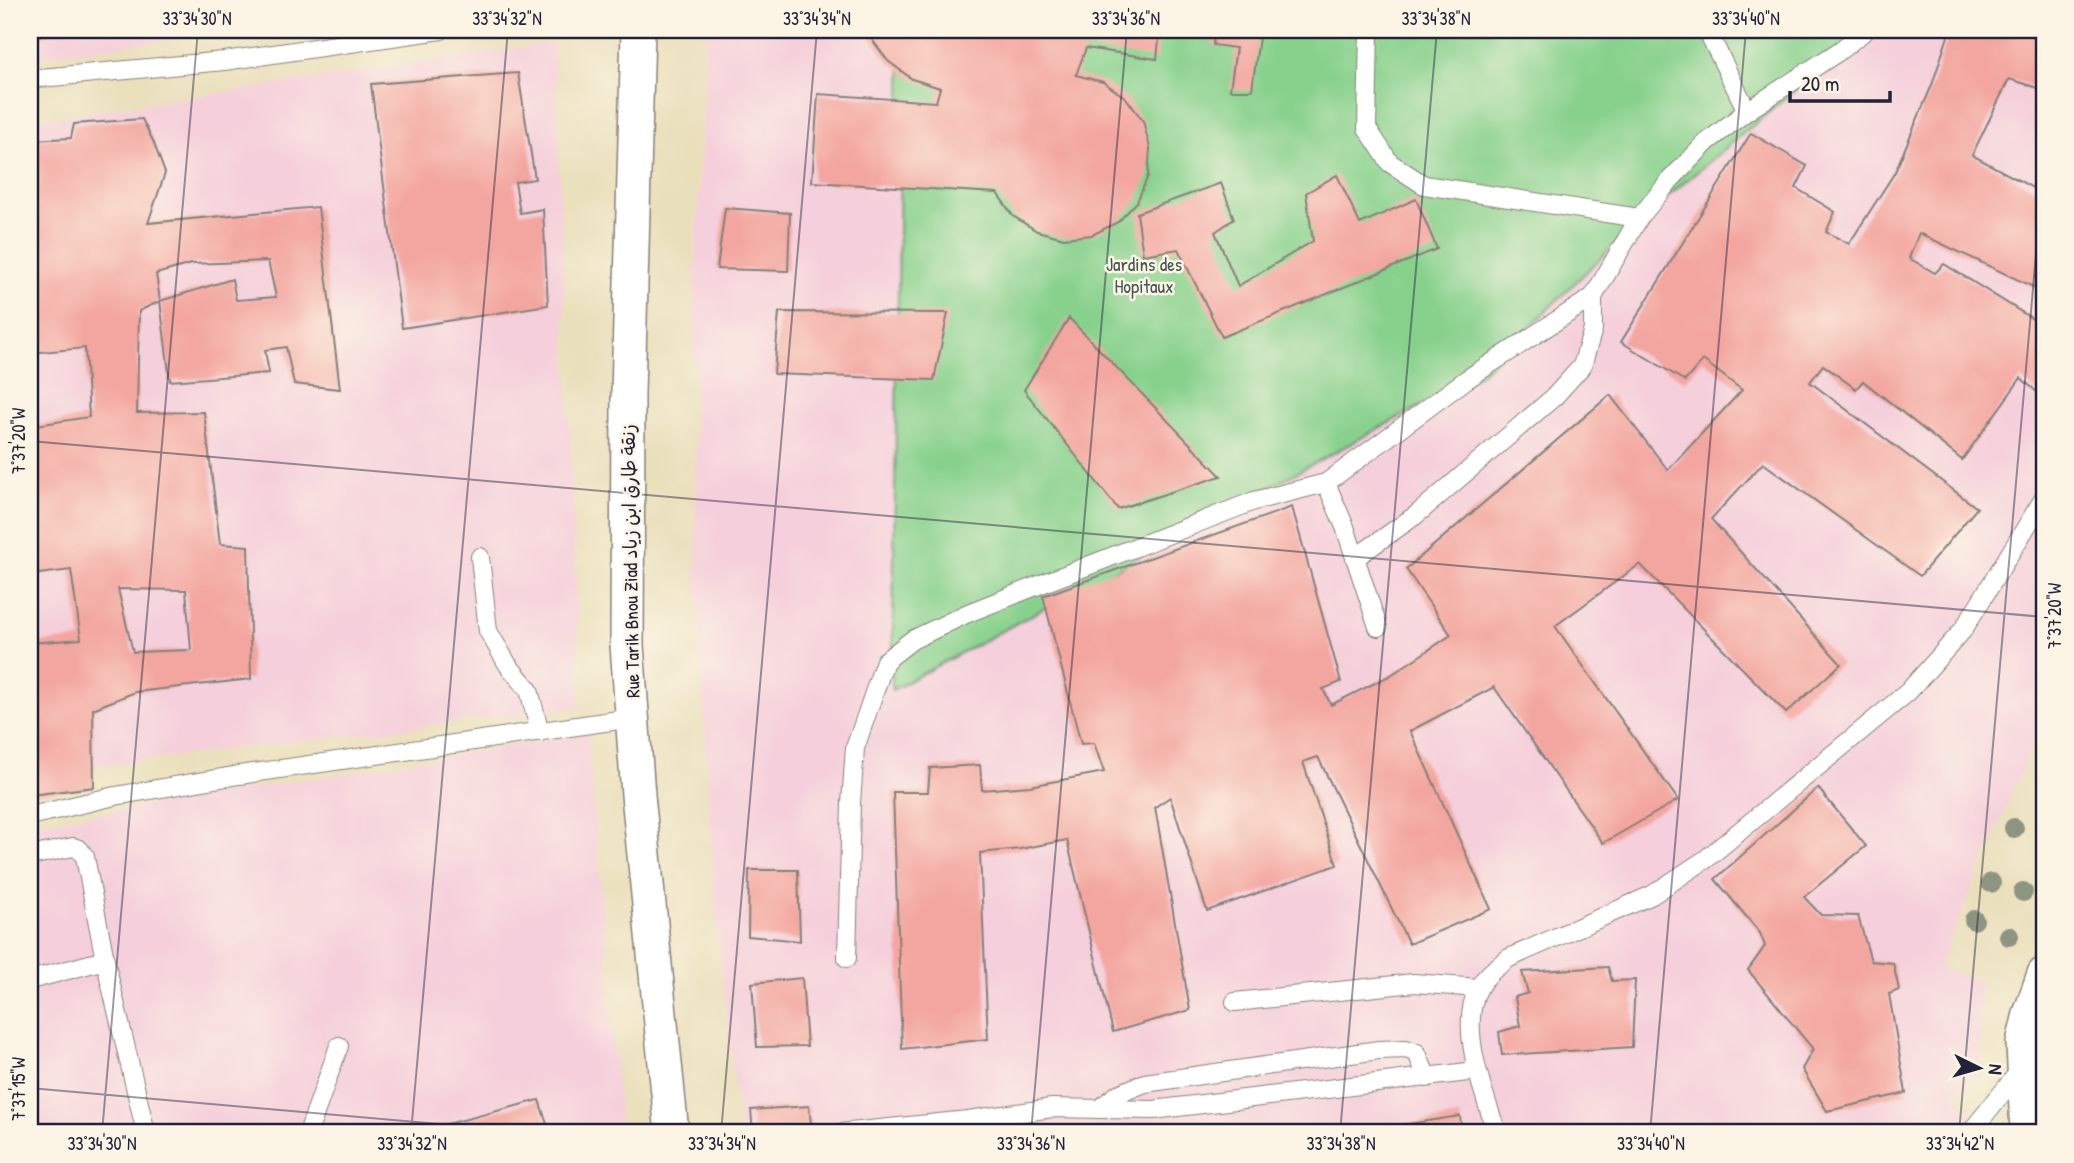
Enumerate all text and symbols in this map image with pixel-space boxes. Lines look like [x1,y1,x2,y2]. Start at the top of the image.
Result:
text: 33°34'30"N [162,6,232,31]
text: 33°34'32"N [472,6,542,31]
text: 33°34'34"N [783,6,851,31]
text: 33°34'36"N [1092,6,1160,31]
text: 33°34'38"N [1402,6,1470,31]
text: 33°34'40"N [1712,6,1780,31]
scale bar [1790,60,1890,104]
text: 20 m [1801,69,1839,98]
park label: Jardins des Hopitaux [1106,251,1182,299]
text: 7°37'20"W [6,408,31,474]
street label: Rue Tarik Bnou Ziad زنقة طارق ابن زياد [615,424,645,698]
text: 7°37'20"W [2042,583,2067,649]
north arrow [1944,1034,2014,1104]
text: 7°37'15"W [6,1057,31,1121]
text: N [1983,1063,2009,1076]
text: 33°34'30"N [67,1131,137,1156]
text: 33°34'32"N [377,1131,447,1156]
text: 33°34'34"N [688,1131,756,1156]
text: 33°34'36"N [997,1131,1065,1156]
text: 33°34'38"N [1307,1131,1375,1156]
text: 33°34'40"N [1617,1131,1685,1156]
text: 33°34'42"N [1926,1131,1994,1156]

